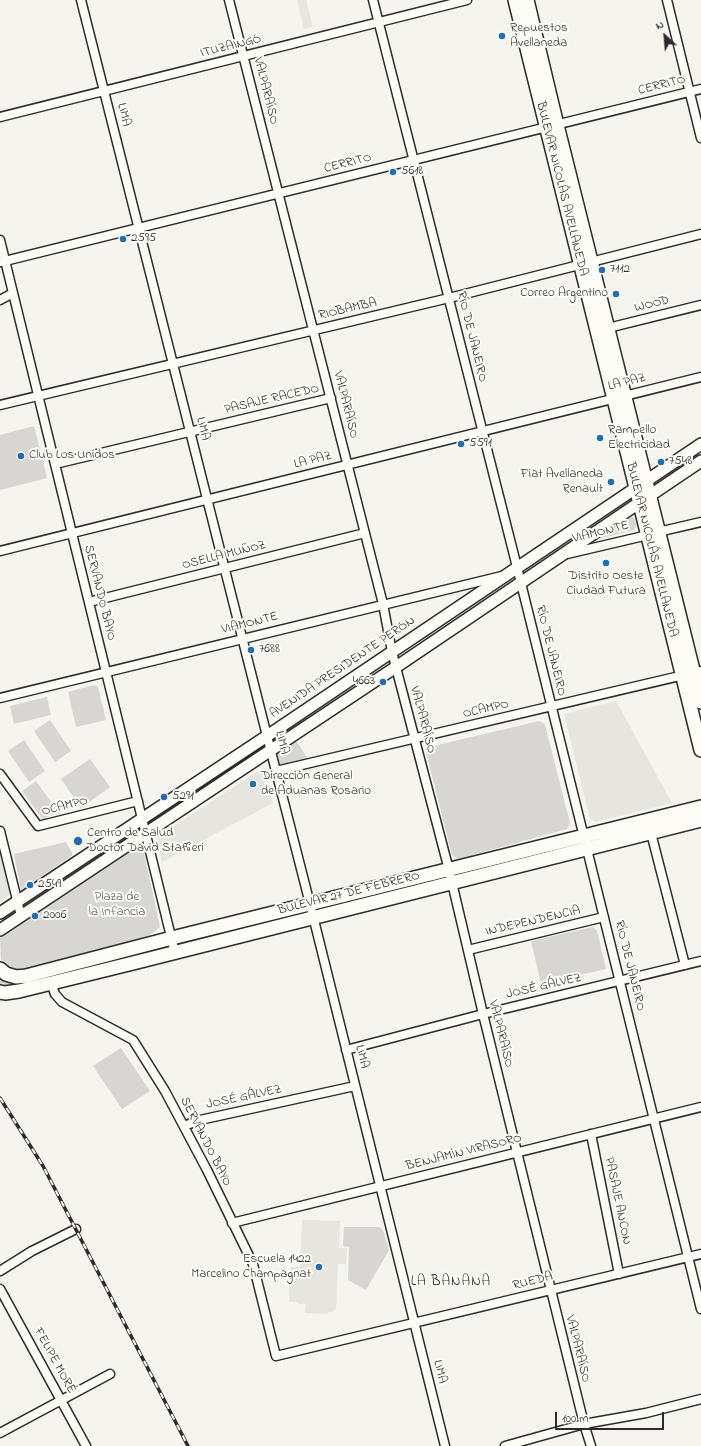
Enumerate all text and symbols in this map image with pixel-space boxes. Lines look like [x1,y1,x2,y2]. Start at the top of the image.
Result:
north arrow [645,16,685,56]
text: N [653,16,667,34]
place label: Repuestos Avellaneda [510,21,568,52]
marker: Repuestos Avellaneda [497,31,507,41]
street label: ITUZAINGÓ [199,32,263,62]
street label: VALPARAÍSO [249,56,281,126]
street label: CERRITO [637,73,687,99]
street label: BULEVAR NICOLÁS AVELLANEDA [532,100,590,278]
street label: LIMA [113,102,133,128]
street label: CERRITO [323,151,373,177]
place label: 5618 [401,164,423,180]
marker: 5618 [388,167,398,177]
place label: 2595 [131,231,156,247]
marker: 2595 [118,234,128,244]
place label: 7112 [610,262,630,278]
marker: 7112 [597,265,607,275]
place label: Correo Argentino [520,286,608,302]
marker: Correo Argentino [611,289,621,299]
street label: RÍO DE JANEIRO [452,290,490,384]
street label: WOOD [633,293,671,317]
street label: RIOBAMBA [317,296,379,324]
street label: VALPARAÍSO [329,370,361,440]
street label: LA PAZ [607,371,647,395]
street label: PASAJE RACEDO [223,382,321,418]
street label: LIMA [192,416,212,442]
place label: Rampello Electricidad [608,423,670,454]
marker: Rampello Electricidad [595,433,605,443]
place label: 5591 [469,436,492,452]
marker: 5591 [456,439,466,449]
place label: Club Los Unidos [29,448,115,464]
street label: LA PAZ [293,449,333,473]
marker: Club Los Unidos [16,451,26,461]
place label: 7548 [669,454,692,470]
marker: 7548 [656,457,666,467]
street label: BULEVAR NICOLÁS AVELLANEDA [622,461,680,639]
place label: Fiat Avellaneda Renault [520,467,603,498]
marker: Fiat Avellaneda Renault [606,477,616,487]
street label: VIAMONTE [571,518,631,548]
street label: OSELLA MUÑOZ [180,538,268,574]
street label: SERVANDO BAYO [80,544,118,642]
marker: Distrito Oeste Ciudad Futura [601,558,611,568]
place label: Distrito Oeste Ciudad Futura [566,569,646,600]
street label: RÍO DE JANEIRO [531,604,569,698]
street label: VIAMONTE [220,609,280,639]
street label: AVENIDA PRESIDENTE PERÓN [267,613,419,723]
place label: 7688 [259,642,280,658]
marker: 7688 [246,645,256,655]
place label: 4663 [353,674,375,690]
marker: 4663 [378,677,388,687]
street label: VALPARAÍSO [406,685,438,755]
street label: OCAMPO [461,697,511,723]
street label: LIMA [271,730,291,756]
place label: Dirección General de Aduanas Rosario [261,769,371,800]
marker: Dirección General de Aduanas Rosario [248,779,258,789]
place label: 5291 [172,789,194,805]
marker: 5291 [159,792,169,802]
street label: OCAMPO [40,794,90,820]
place label: Centro de Salud Doctor David Staffieri [87,826,204,857]
marker: Centro de Salud Doctor David Staffieri [72,835,84,847]
street label: BULEVAR 27 DE FEBRERO [276,869,422,919]
place label: 2549 [38,877,61,893]
marker: 2549 [25,880,35,890]
park label: Plaza de la Infancia [89,890,145,921]
street label: INDEPENDENCIA [484,903,582,941]
place label: 2006 [43,908,66,924]
marker: 2006 [30,911,40,921]
street label: RÍO DE JANEIRO [610,919,648,1013]
street label: JOSÉ GÁLVEZ [505,971,583,1003]
street label: VALPARAÍSO [484,999,516,1069]
street label: LIMA [351,1044,371,1070]
street label: JOSÉ GÁLVEZ [205,1082,283,1114]
street label: SERVANDO BAYO [176,1095,234,1189]
street label: BENJAMÍN VIRASORO [404,1131,524,1175]
street label: PASAJE ANCON [600,1156,634,1246]
place label: Escuela 1422 Marcelino Champagnat [191,1252,311,1283]
marker: Escuela 1422 Marcelino Champagnat [314,1262,324,1272]
street label: RUEDA [511,1269,555,1295]
district label: LA BANANA [411,1275,491,1291]
street label: VALPARAÍSO [561,1314,593,1384]
street label: FELIPE MORÉ [30,1325,78,1397]
street label: LIMA [429,1359,449,1385]
scale bar [557,1404,666,1430]
text: 100 m [562,1410,589,1428]

